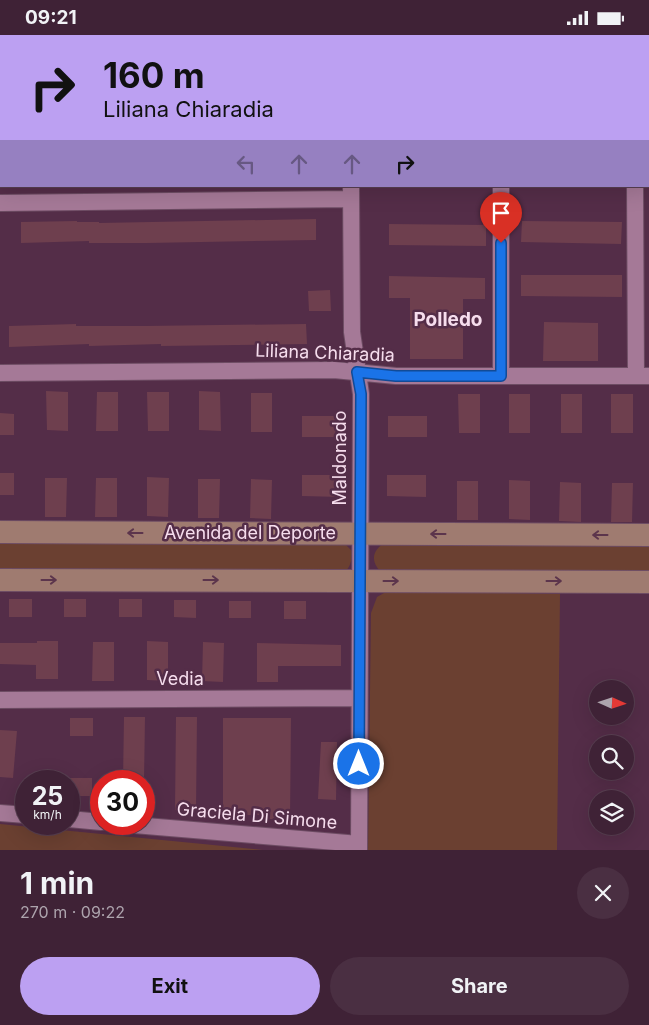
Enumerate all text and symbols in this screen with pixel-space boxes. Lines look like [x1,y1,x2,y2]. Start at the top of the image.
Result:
text: 09:21 [25,6,77,29]
text: 160 m [103,54,205,96]
icon: right [20,55,85,120]
text: Liliana Chiaradia [103,96,274,122]
icon: left [232,150,260,178]
icon: ahead [285,150,313,178]
icon: ahead [338,150,366,178]
icon: right [391,150,419,178]
pin [480,192,522,243]
icon: arrive [487,199,515,227]
district label: Polledo [413,308,483,331]
street label: Liliana Chiaradia [255,340,395,365]
street label: Maldonado [329,410,350,506]
street label: Avenida del Deporte [164,522,336,543]
one-way arrow [128,528,144,538]
one-way arrow [430,529,446,539]
one-way arrow [593,530,609,540]
one-way arrow [40,575,56,585]
one-way arrow [202,575,219,585]
one-way arrow [382,576,399,586]
one-way arrow [545,576,561,586]
street label: Vedia [156,668,204,689]
north arrow [589,680,634,725]
map controls [589,680,634,835]
button: search [589,735,634,780]
position arrow [332,737,384,789]
speed limit sign: 30 [90,770,155,835]
text: 25 [32,781,63,811]
button: layers [589,790,634,835]
street label: Graciela Di Simone [176,798,338,833]
text: km/h [33,807,62,822]
text: 1 min [20,865,94,901]
button: close [577,867,629,919]
text: 270 m · 09:22 [20,902,125,922]
button: Exit [20,957,320,1015]
button: Share [330,957,629,1015]

